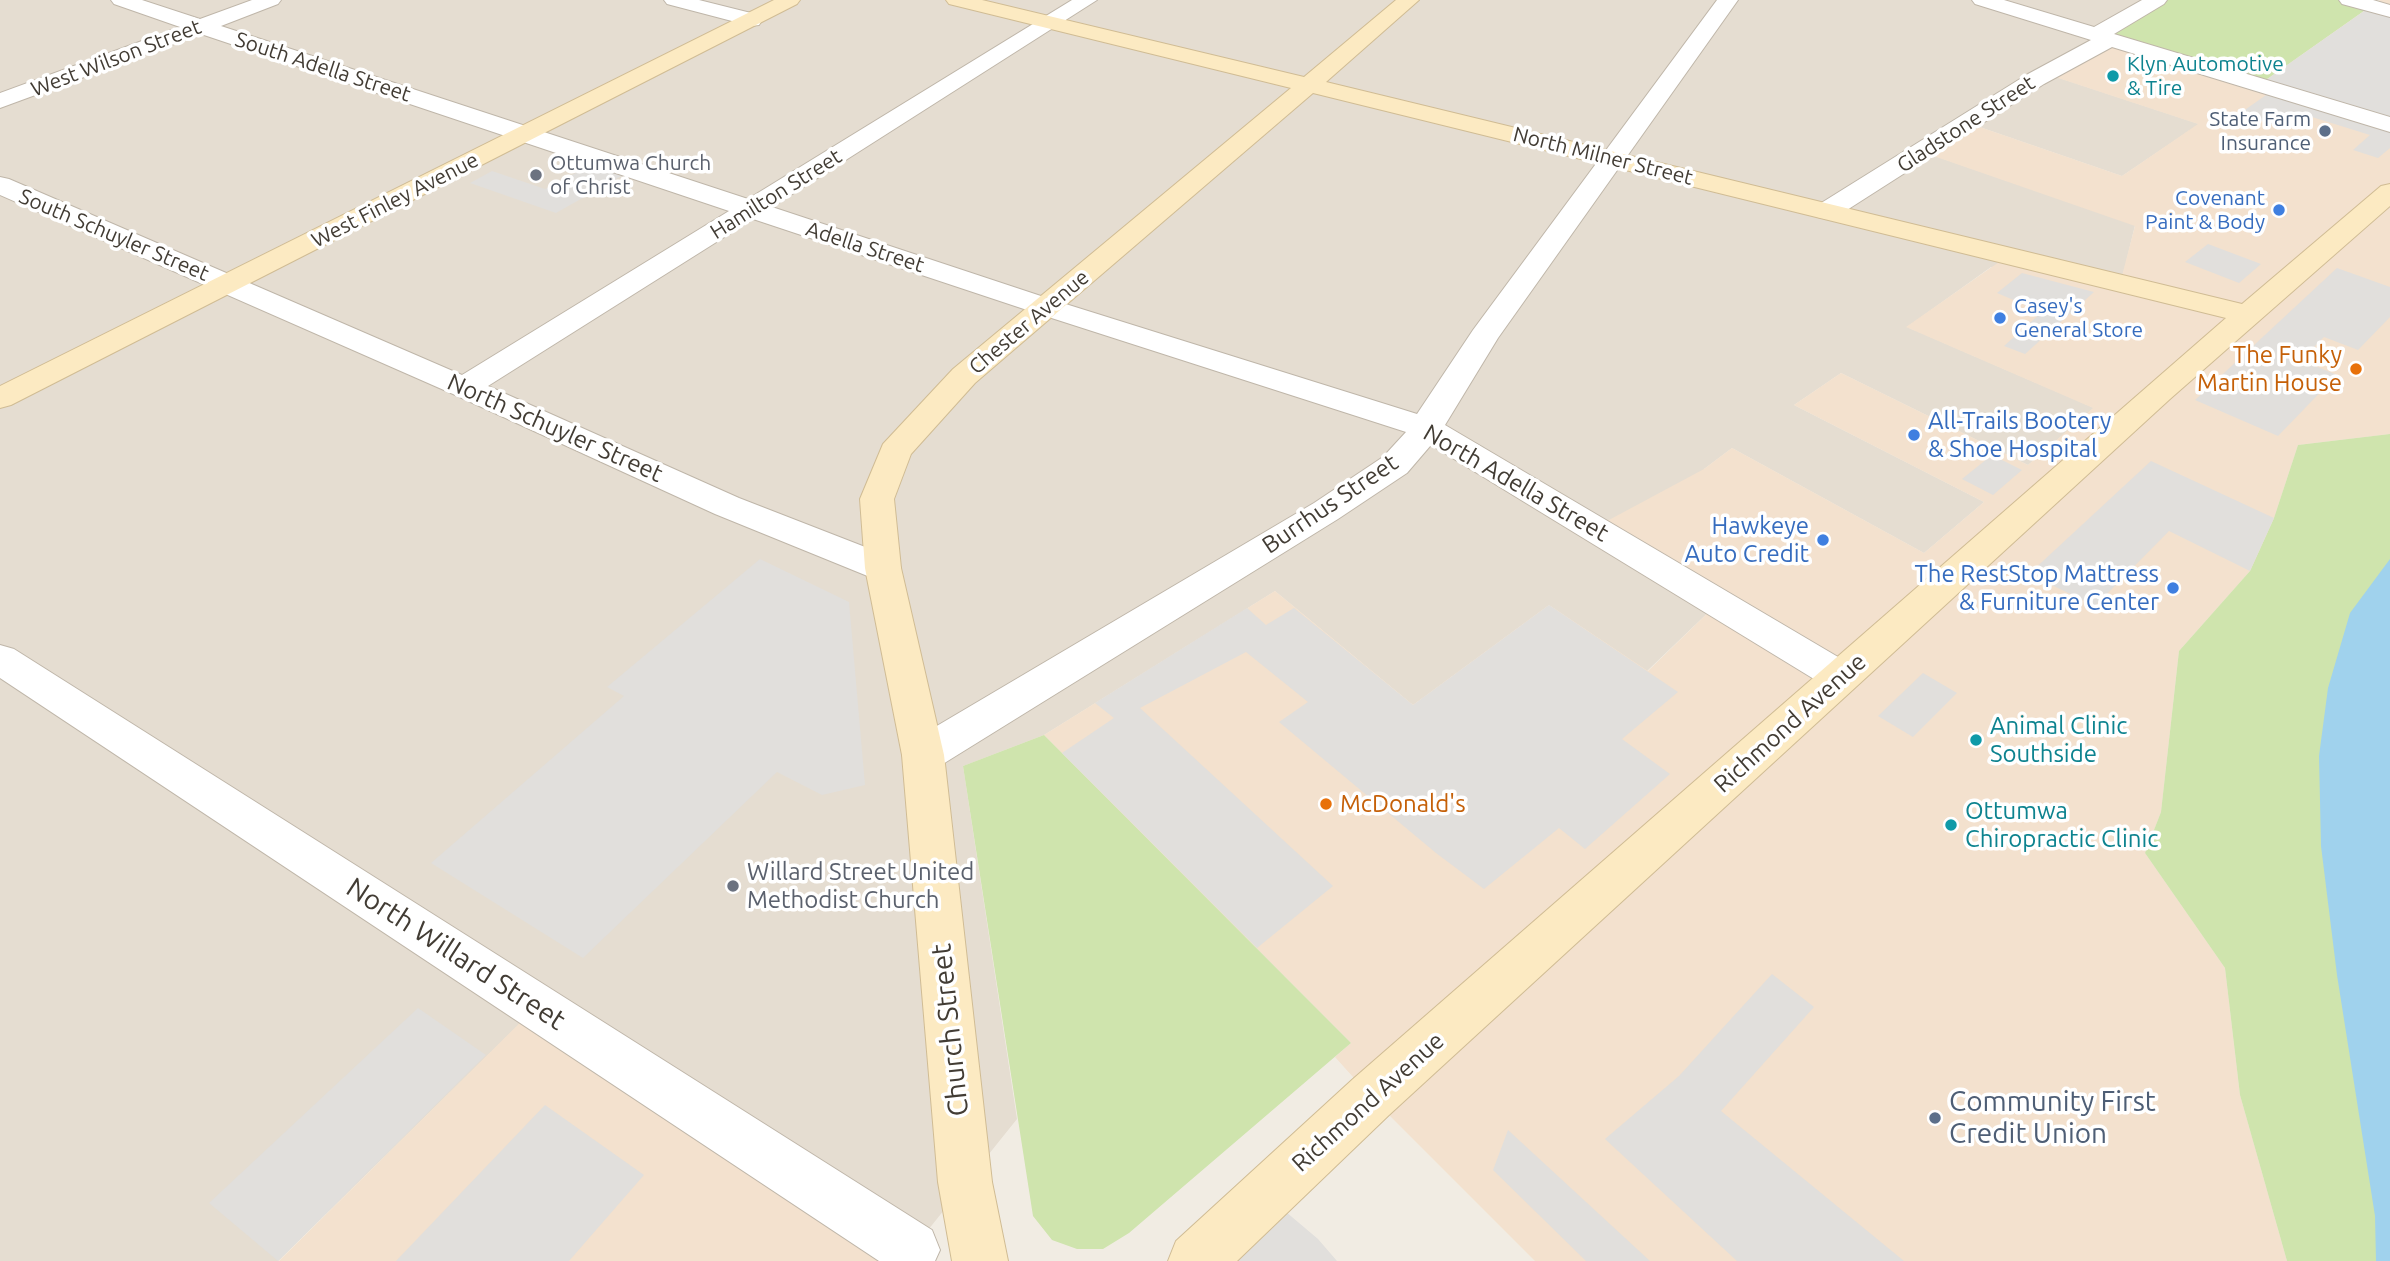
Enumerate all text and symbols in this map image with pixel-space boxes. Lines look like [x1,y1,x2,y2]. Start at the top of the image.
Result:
street label: West Wilson Street [27,14,205,102]
street label: South Adella Street [232,27,414,107]
place label: Klyn Automotive & Tire [2127,51,2284,101]
marker: Klyn Automotive & Tire [2105,68,2121,84]
street label: Gladstone Street [1892,70,2040,178]
place label: State Farm Insurance [2209,106,2311,156]
street label: North Milner Street [1511,122,1695,190]
marker: State Farm Insurance [2317,123,2333,139]
street label: Hamilton Street [706,144,846,244]
street label: West Finley Avenue [307,147,483,253]
place label: Ottumwa Church of Christ [550,150,711,200]
marker: Ottumwa Church of Christ [528,167,544,183]
street label: South Schuyler Street [15,184,213,286]
place label: Covenant Paint & Body [2145,185,2265,235]
marker: Covenant Paint & Body [2271,202,2287,218]
street label: Adella Street [803,216,927,278]
street label: Chester Avenue [964,264,1094,380]
place label: Casey's General Store [2014,293,2143,343]
marker: Casey's General Store [1992,310,2008,326]
place label: The Funky Martin House [2197,341,2342,397]
marker: The Funky Martin House [2348,361,2364,377]
street label: North Schuyler Street [443,368,667,488]
place label: All-Trails Bootery & Shoe Hospital [1928,407,2111,463]
street label: North Adella Street [1418,418,1614,548]
marker: All-Trails Bootery & Shoe Hospital [1906,427,1922,443]
street label: Burrhus Street [1257,448,1403,560]
place label: Hawkeye Auto Credit [1684,512,1809,568]
marker: Hawkeye Auto Credit [1815,532,1831,548]
place label: The RestStop Mattress & Furniture Center [1914,560,2159,616]
marker: The RestStop Mattress & Furniture Center [2165,580,2181,596]
street label: Richmond Avenue [1708,647,1872,799]
place label: Animal Clinic Southside [1990,712,2127,768]
marker: Animal Clinic Southside [1968,732,1984,748]
place label: McDonald's [1340,790,1466,818]
marker: McDonald's [1318,796,1334,812]
place label: Ottumwa Chiropractic Clinic [1965,797,2158,853]
marker: Ottumwa Chiropractic Clinic [1943,817,1959,833]
place label: Willard Street United Methodist Church [747,858,974,914]
street label: North Willard Street [340,871,572,1037]
marker: Willard Street United Methodist Church [725,878,741,894]
street label: Church Street [924,942,976,1118]
street label: Richmond Avenue [1286,1026,1450,1178]
place label: Community First Credit Union [1949,1085,2156,1151]
marker: Community First Credit Union [1927,1110,1943,1126]

